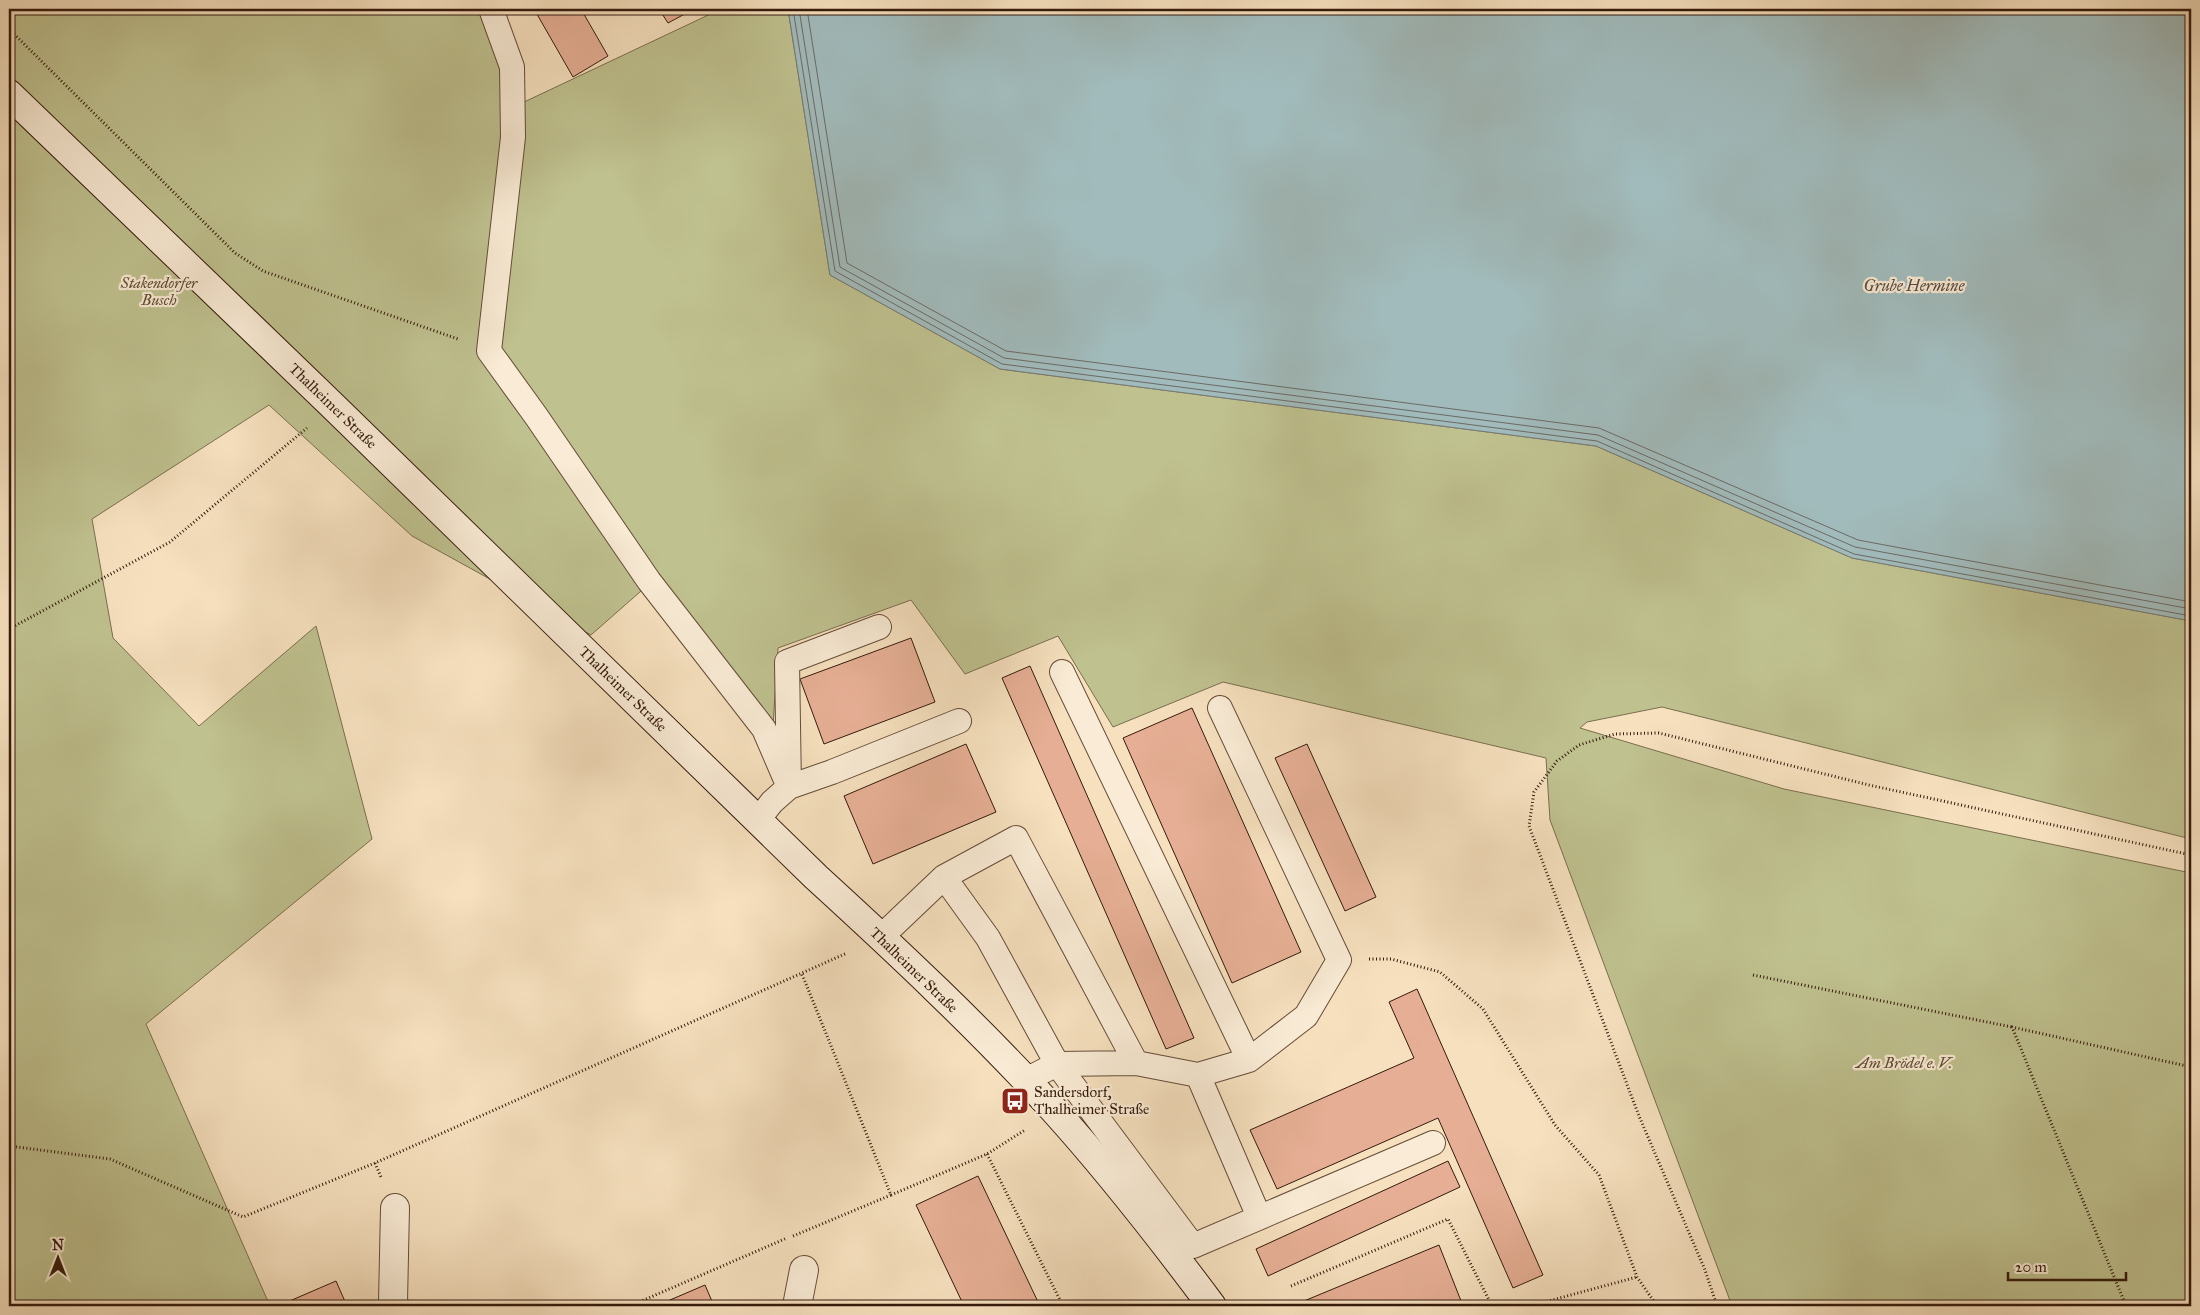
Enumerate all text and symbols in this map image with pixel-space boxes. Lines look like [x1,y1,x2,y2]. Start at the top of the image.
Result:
park label: Stakendorfer Busch [120,274,198,309]
water label: Grube Hermine [1864,276,1965,295]
street label: Thalheimer Straße [285,359,381,453]
street label: Thalheimer Straße [575,642,671,736]
street label: Thalheimer Straße [866,923,962,1017]
park label: Am Brödel e. V. [1854,1054,1954,1072]
place label: Sandersdorf, Thalheimer Straße [1034,1083,1149,1118]
bus stop icon: Sandersdorf, Thalheimer Straße [1000,1086,1030,1116]
north arrow [32,1232,82,1282]
text: N [52,1237,64,1254]
scale bar [2008,1250,2125,1282]
text: 20 m [2015,1258,2047,1276]

